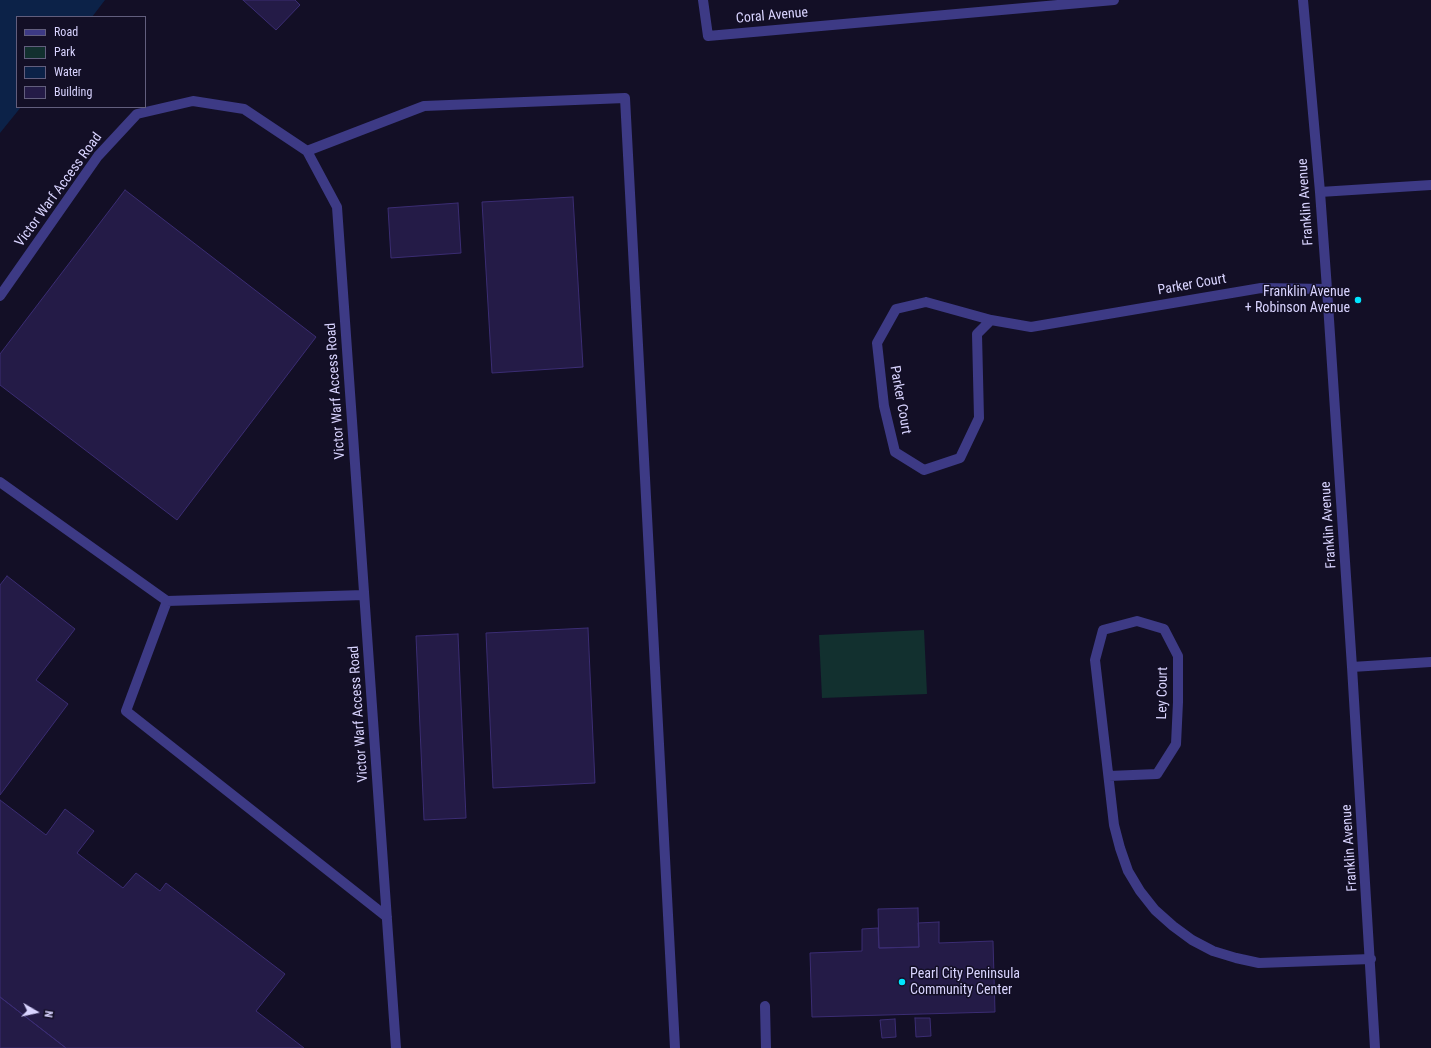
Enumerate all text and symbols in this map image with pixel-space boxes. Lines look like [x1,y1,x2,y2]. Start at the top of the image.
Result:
street label: Coral Avenue [735,4,809,28]
legend [16,16,146,108]
text: Road [54,25,78,39]
text: Park [54,45,75,59]
text: Water [54,65,82,79]
text: Building [54,85,92,99]
street label: Victor Warf Access Road [12,130,106,250]
street label: Franklin Avenue [1295,158,1317,246]
street label: Parker Court [1156,271,1228,299]
place label: Franklin Avenue + Robinson Avenue [1245,284,1350,316]
marker: Franklin Avenue + Robinson Avenue [1353,295,1363,305]
street label: Victor Warf Access Road [323,322,349,460]
street label: Parker Court [886,364,914,436]
street label: Franklin Avenue [1318,481,1340,569]
street label: Victor Warf Access Road [346,645,372,783]
street label: Ley Court [1154,667,1172,719]
street label: Franklin Avenue [1339,804,1361,892]
place label: Pearl City Peninsula Community Center [910,966,1020,998]
marker: Pearl City Peninsula Community Center [897,977,907,987]
north arrow [16,992,56,1032]
text: N [41,1010,55,1018]

